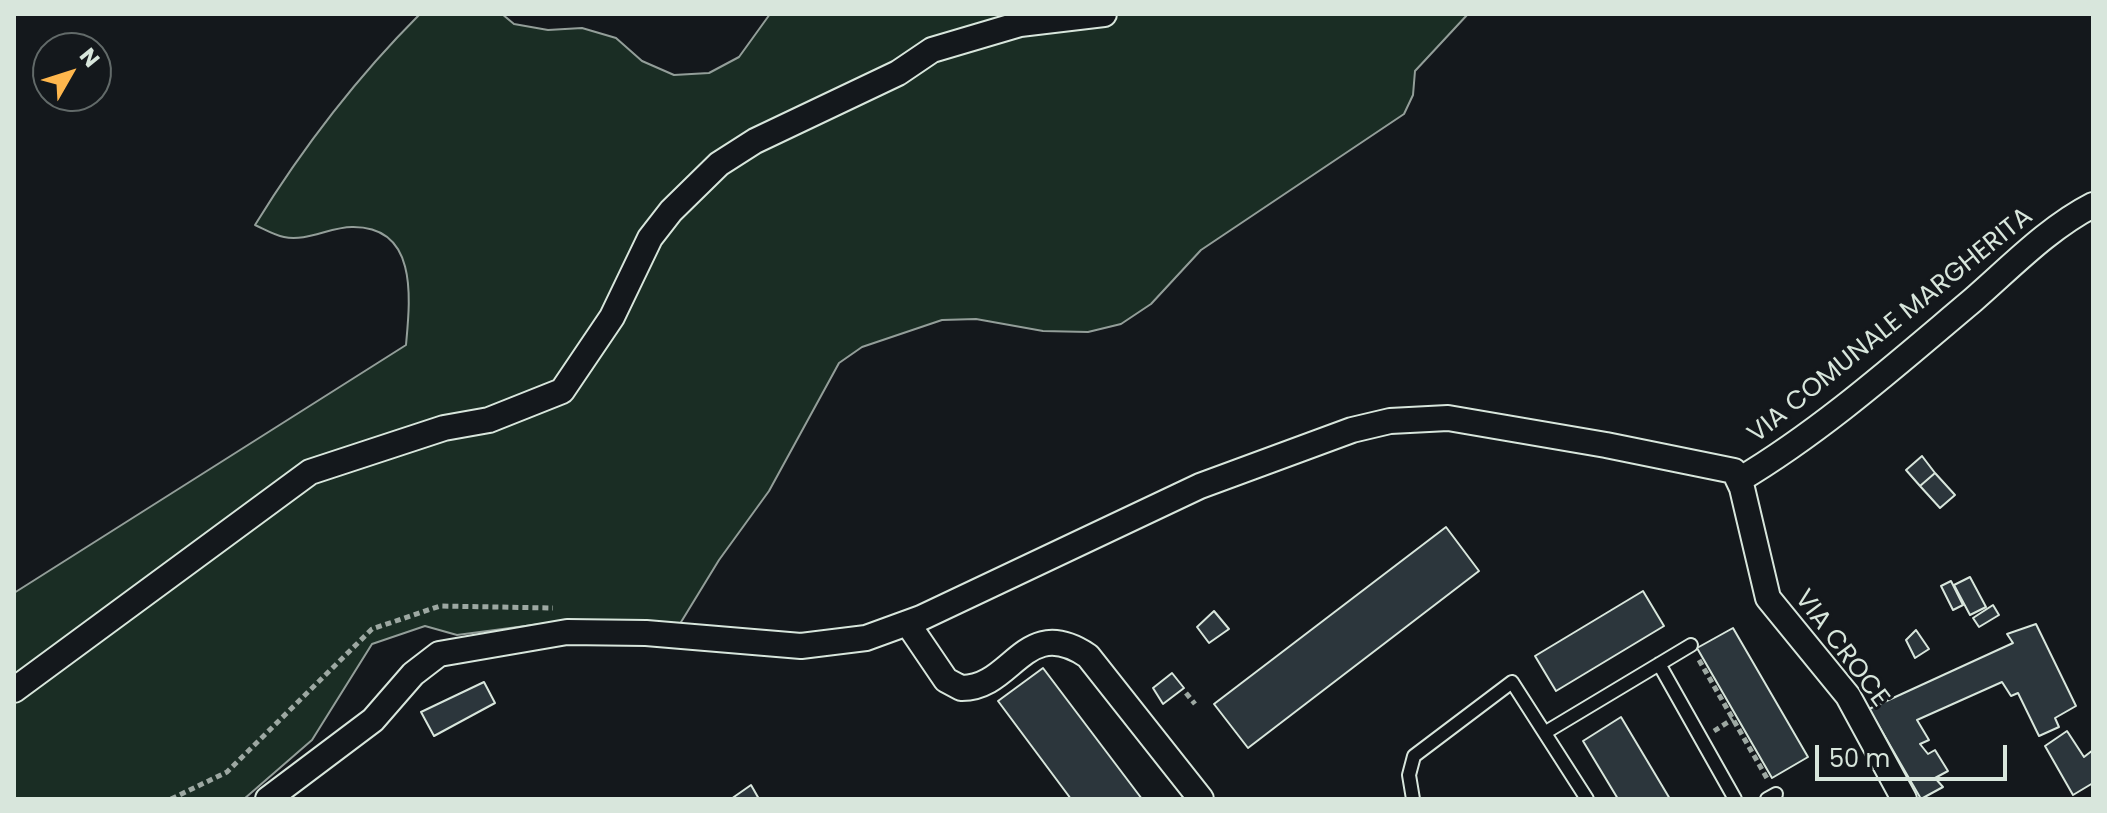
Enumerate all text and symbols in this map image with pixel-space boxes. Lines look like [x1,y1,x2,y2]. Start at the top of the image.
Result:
north arrow [32,32,112,112]
text: N [72,42,107,74]
street label: VIA COMUNALE MARGHERITA [1742,201,2040,451]
street label: VIA CROCE [1787,584,1895,714]
scale bar [1819,729,2011,779]
text: 50 m [1829,742,1890,775]

